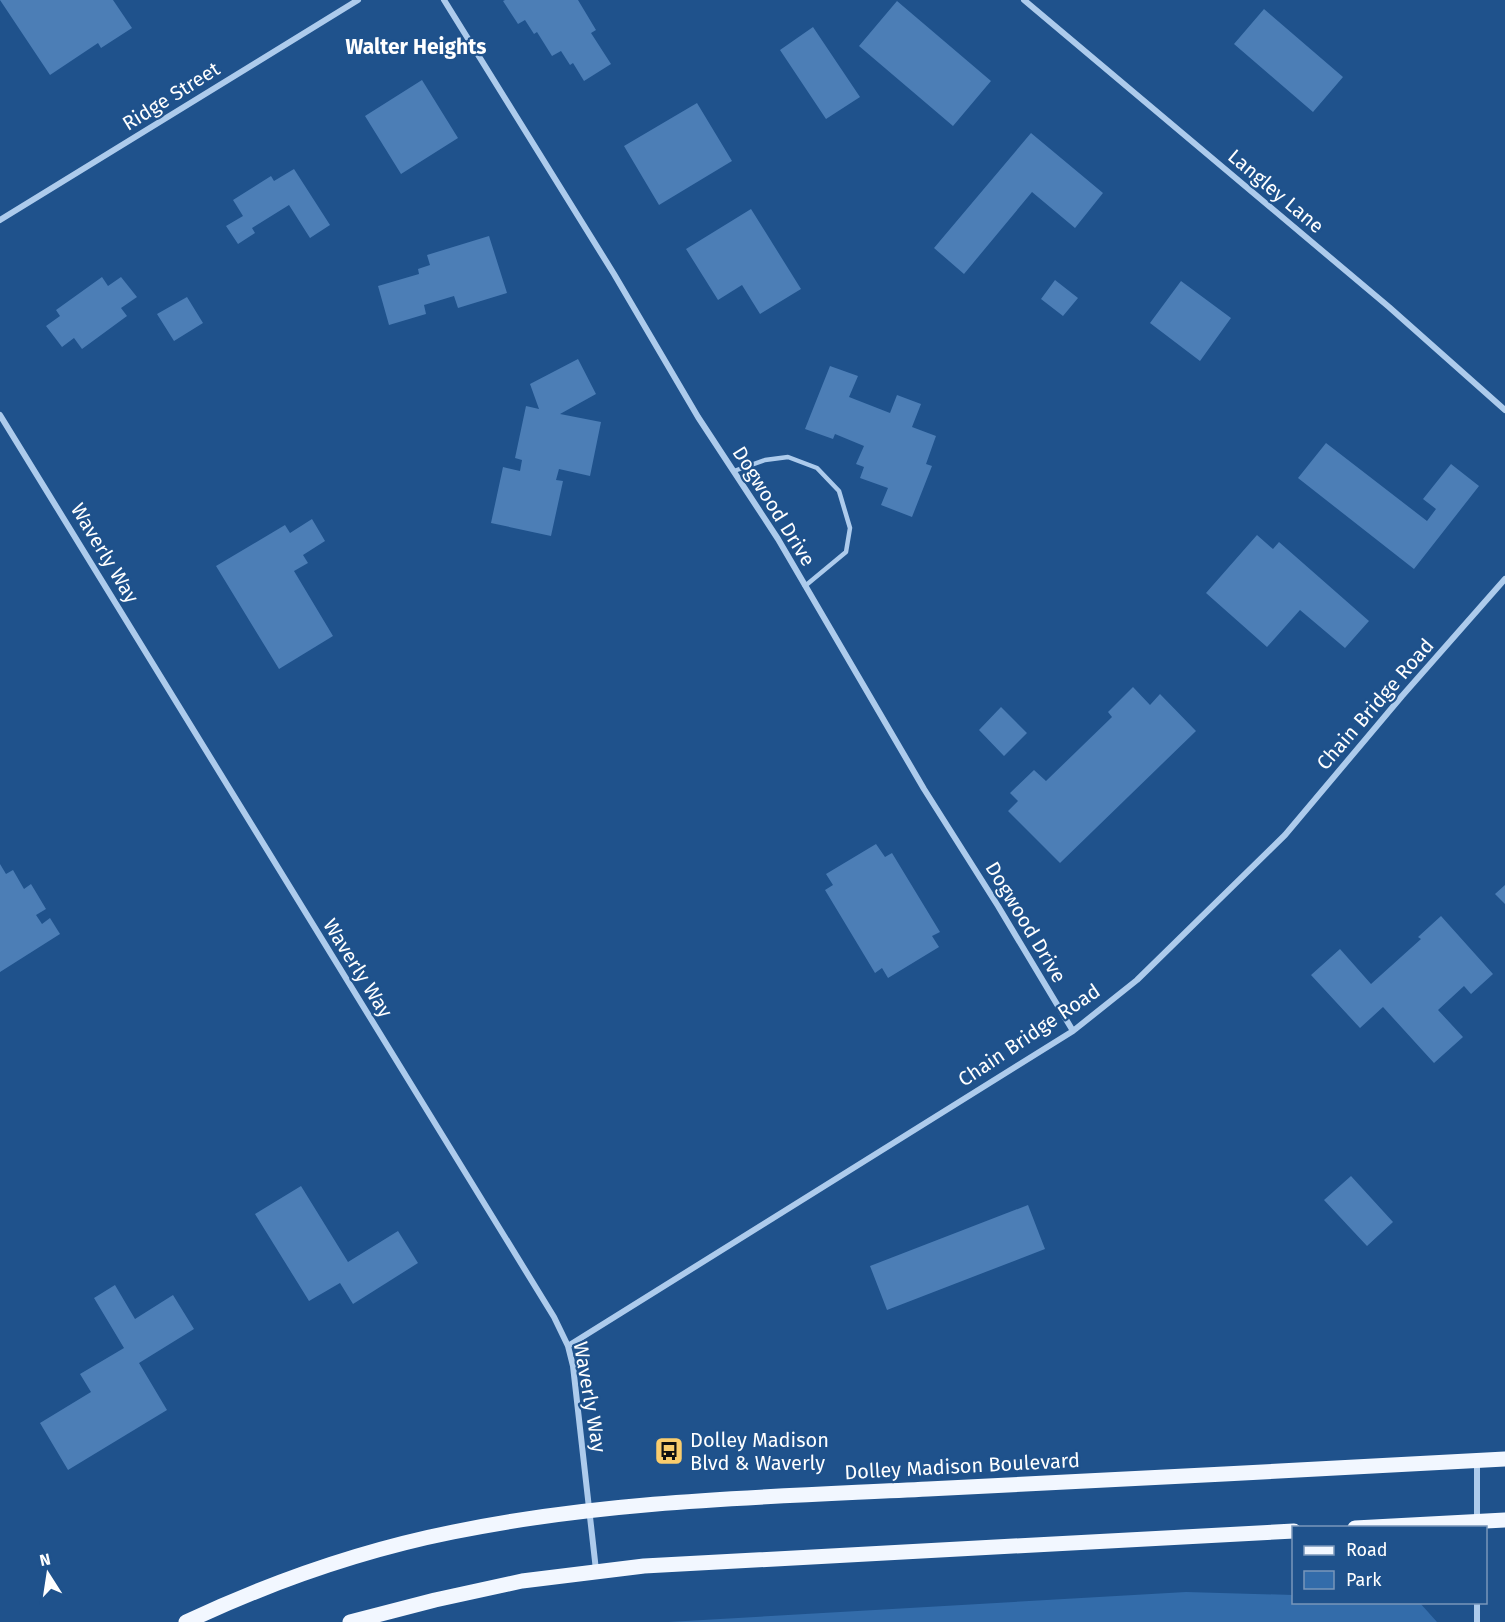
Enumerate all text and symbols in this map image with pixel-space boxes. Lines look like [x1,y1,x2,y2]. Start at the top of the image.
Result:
district label: Walter Heights [346,34,486,60]
street label: Ridge Street [118,56,225,135]
street label: Langley Lane [1223,144,1329,238]
street label: Dogwood Drive [728,442,820,570]
street label: Waverly Way [66,499,144,607]
street label: Chain Bridge Road [1311,633,1439,775]
street label: Dogwood Drive [980,857,1072,987]
street label: Waverly Way [318,914,398,1022]
street label: Chain Bridge Road [953,979,1105,1091]
street label: Waverly Way [568,1340,612,1454]
place label: Dolley Madison Blvd & Waverly [690,1428,829,1475]
bus stop icon: Dolley Madison Blvd & Waverly [653,1435,685,1467]
street label: Dolley Madison Boulevard [844,1448,1080,1484]
legend [1292,1526,1487,1604]
text: Road [1346,1539,1388,1561]
north arrow [18,1544,78,1604]
text: N [38,1549,52,1570]
text: Park [1346,1569,1382,1591]

